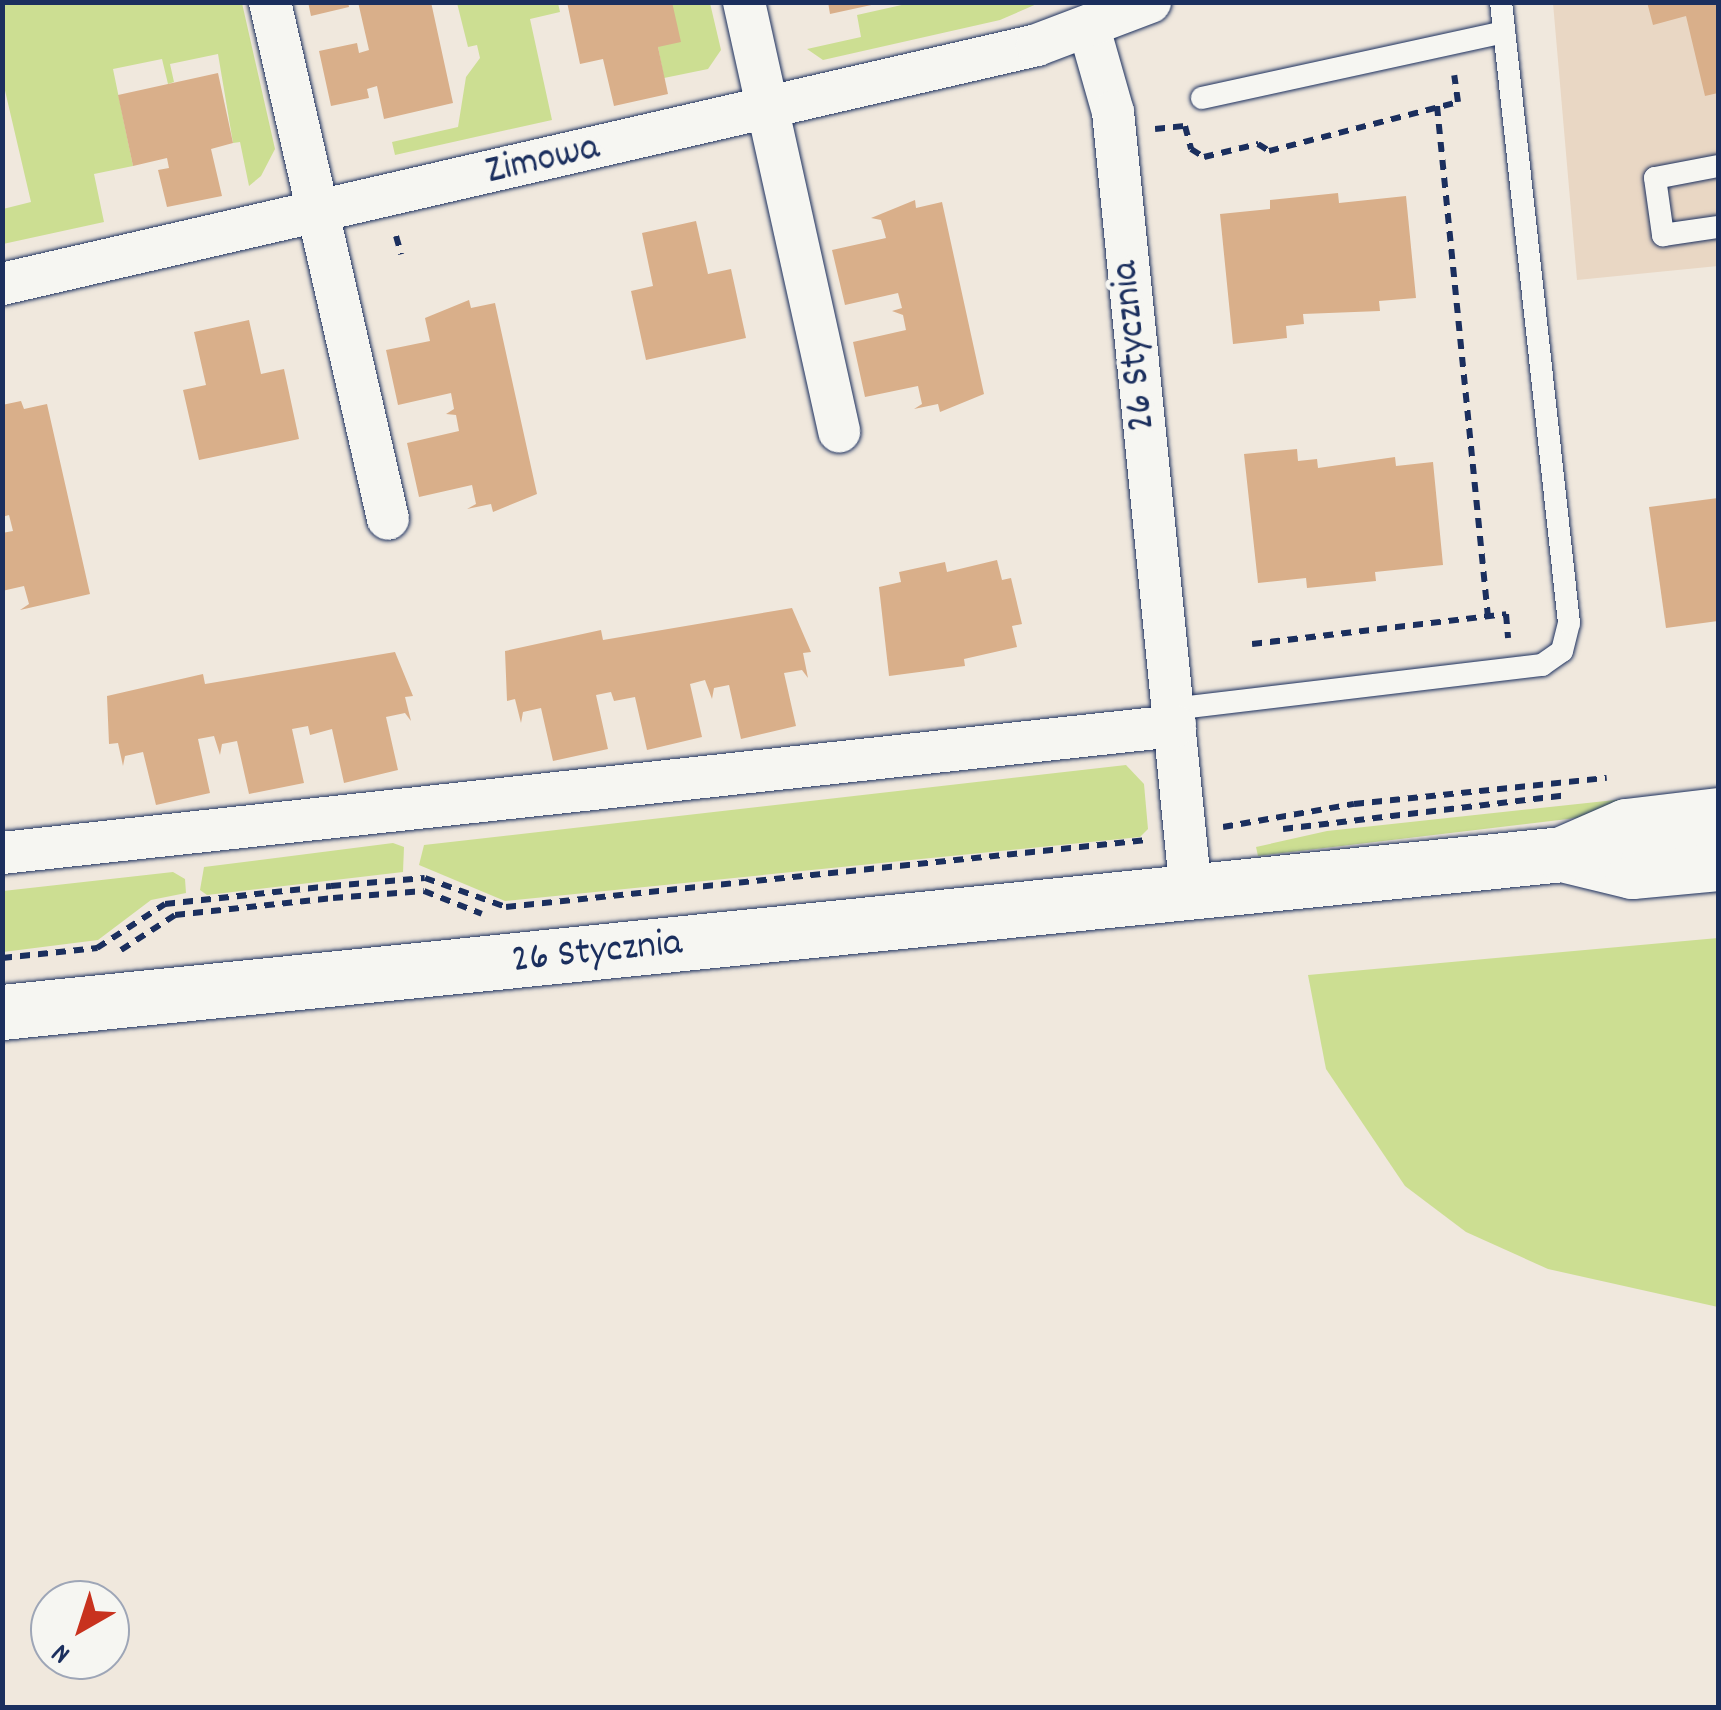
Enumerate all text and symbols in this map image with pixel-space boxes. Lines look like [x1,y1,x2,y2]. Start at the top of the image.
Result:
street label: Zimowa [482,126,604,198]
street label: 26 Stycznia [1103,259,1169,433]
street label: 26 Stycznia [510,921,684,987]
north arrow [30,1580,130,1680]
text: N [44,1632,80,1672]

